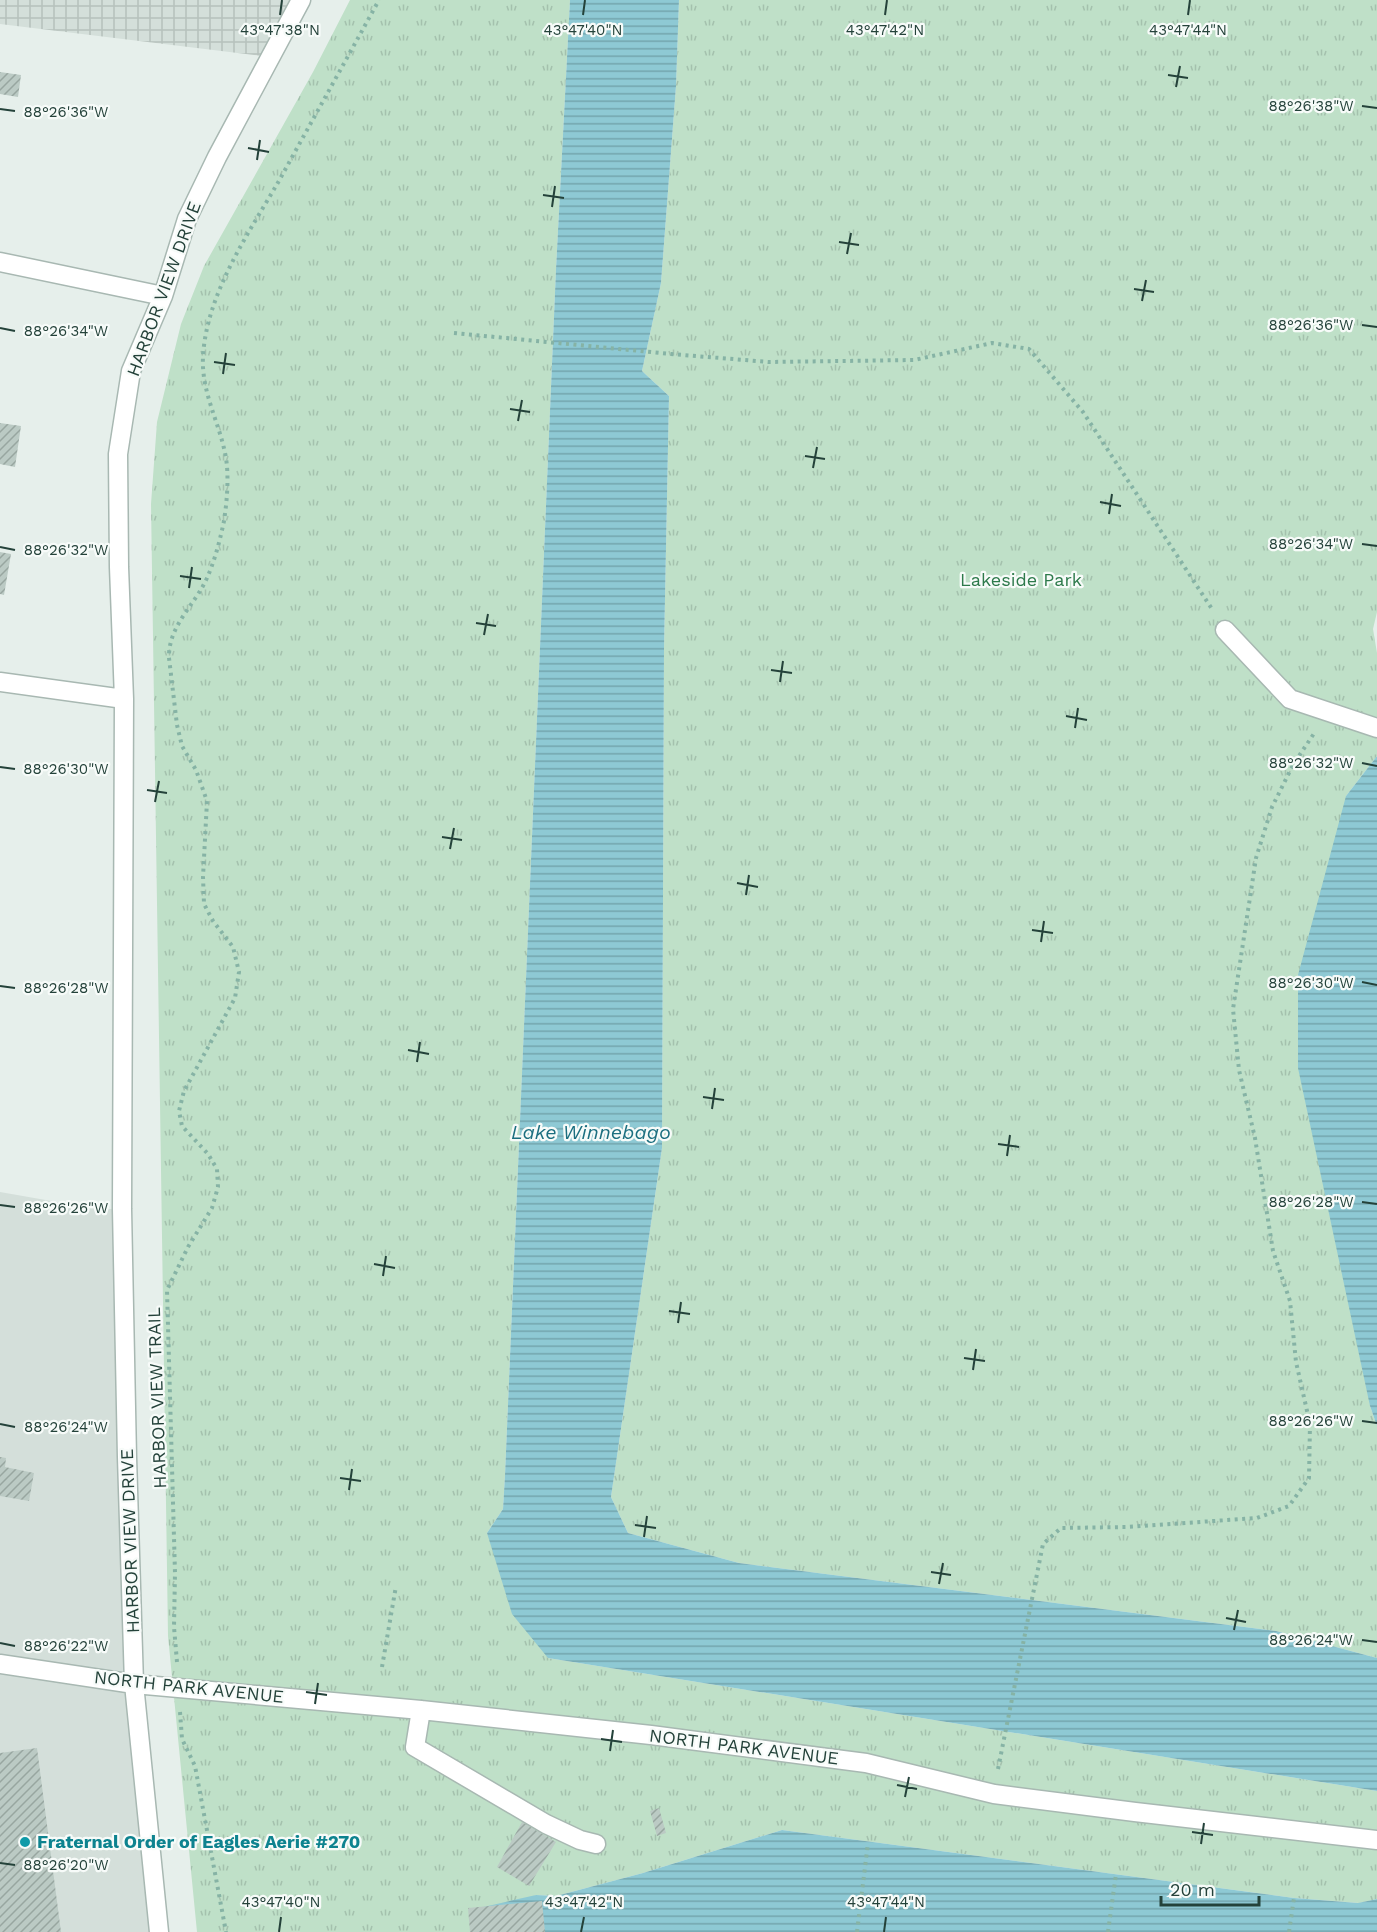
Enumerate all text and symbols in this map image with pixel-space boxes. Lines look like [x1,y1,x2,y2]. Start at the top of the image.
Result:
text: 43°47'38"N [240,21,320,39]
text: 43°47'40"N [544,21,622,39]
text: 43°47'42"N [846,21,924,39]
text: 43°47'44"N [1149,21,1227,39]
text: 88°26'38"W [1268,97,1354,115]
text: 88°26'36"W [23,103,109,121]
street label: HARBOR VIEW DRIVE [122,198,205,379]
text: 88°26'36"W [1268,316,1354,334]
text: 88°26'34"W [24,322,108,340]
text: 88°26'34"W [1269,535,1353,553]
text: 88°26'32"W [24,541,108,559]
park label: Lakeside Park [960,569,1082,590]
text: 88°26'32"W [1269,754,1353,772]
text: 88°26'30"W [23,760,109,778]
text: 88°26'30"W [1268,974,1354,992]
text: 88°26'28"W [23,979,109,997]
water label: Lake Winnebago [511,1120,671,1144]
text: 88°26'28"W [1268,1193,1354,1211]
text: 88°26'26"W [23,1199,109,1217]
street label: HARBOR VIEW TRAIL [143,1307,170,1489]
text: 88°26'26"W [1268,1412,1354,1430]
text: 88°26'24"W [24,1418,108,1436]
street label: HARBOR VIEW DRIVE [116,1448,143,1634]
text: 88°26'24"W [1269,1631,1353,1649]
text: 88°26'22"W [24,1637,108,1655]
street label: NORTH PARK AVENUE [93,1666,285,1707]
street label: NORTH PARK AVENUE [648,1724,840,1769]
place label: Fraternal Order of Eagles Aerie #270 [37,1831,360,1852]
marker: Fraternal Order of Eagles Aerie #270 [18,1835,32,1849]
text: 88°26'20"W [23,1856,109,1874]
scale bar [1161,1869,1258,1907]
text: 20 m [1170,1879,1215,1900]
text: 43°47'40"N [242,1893,320,1911]
text: 43°47'42"N [545,1893,623,1911]
text: 43°47'44"N [847,1893,925,1911]

